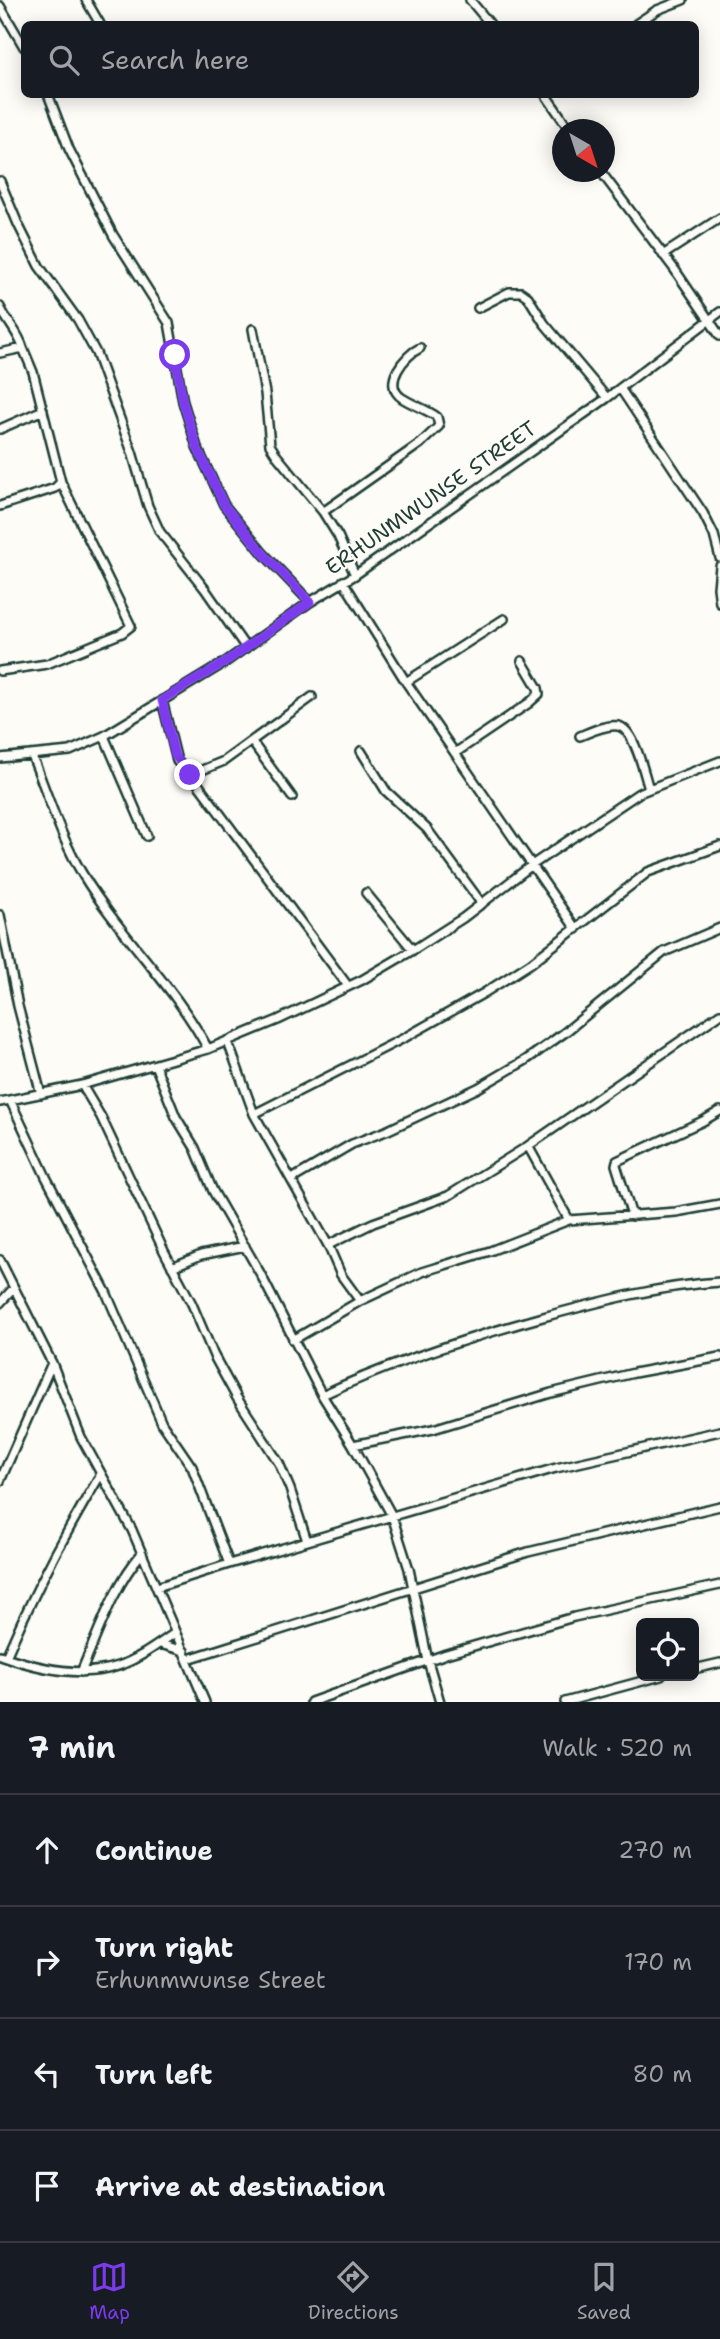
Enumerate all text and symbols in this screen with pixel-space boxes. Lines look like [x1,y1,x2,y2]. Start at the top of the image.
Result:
search box [21,21,699,98]
icon: search [45,41,83,79]
text: Search here [101,42,250,77]
north arrow [552,119,615,182]
route start [159,339,190,370]
street label: ERHUNMWUNSE STREET [320,414,542,582]
route end [174,759,205,790]
map controls [636,1618,699,1681]
button: locate [636,1618,699,1681]
text: 7 min [28,1727,115,1768]
text: Walk · 520 m [542,1733,692,1763]
icon: ahead [28,1831,66,1869]
text: Continue [95,1833,213,1868]
text: 270 m [618,1835,692,1865]
text: Turn right [95,1930,233,1965]
icon: right [28,1943,66,1981]
text: 170 m [624,1947,692,1977]
text: Erhunmwunse Street [95,1965,326,1995]
icon: left [28,2055,66,2093]
text: Turn left [95,2057,212,2092]
text: 80 m [633,2059,692,2089]
icon: arrive [28,2167,66,2205]
text: Arrive at destination [95,2169,385,2204]
tab: Map [89,2258,130,2325]
tab: Directions [308,2258,399,2325]
tab: Saved [577,2258,631,2325]

